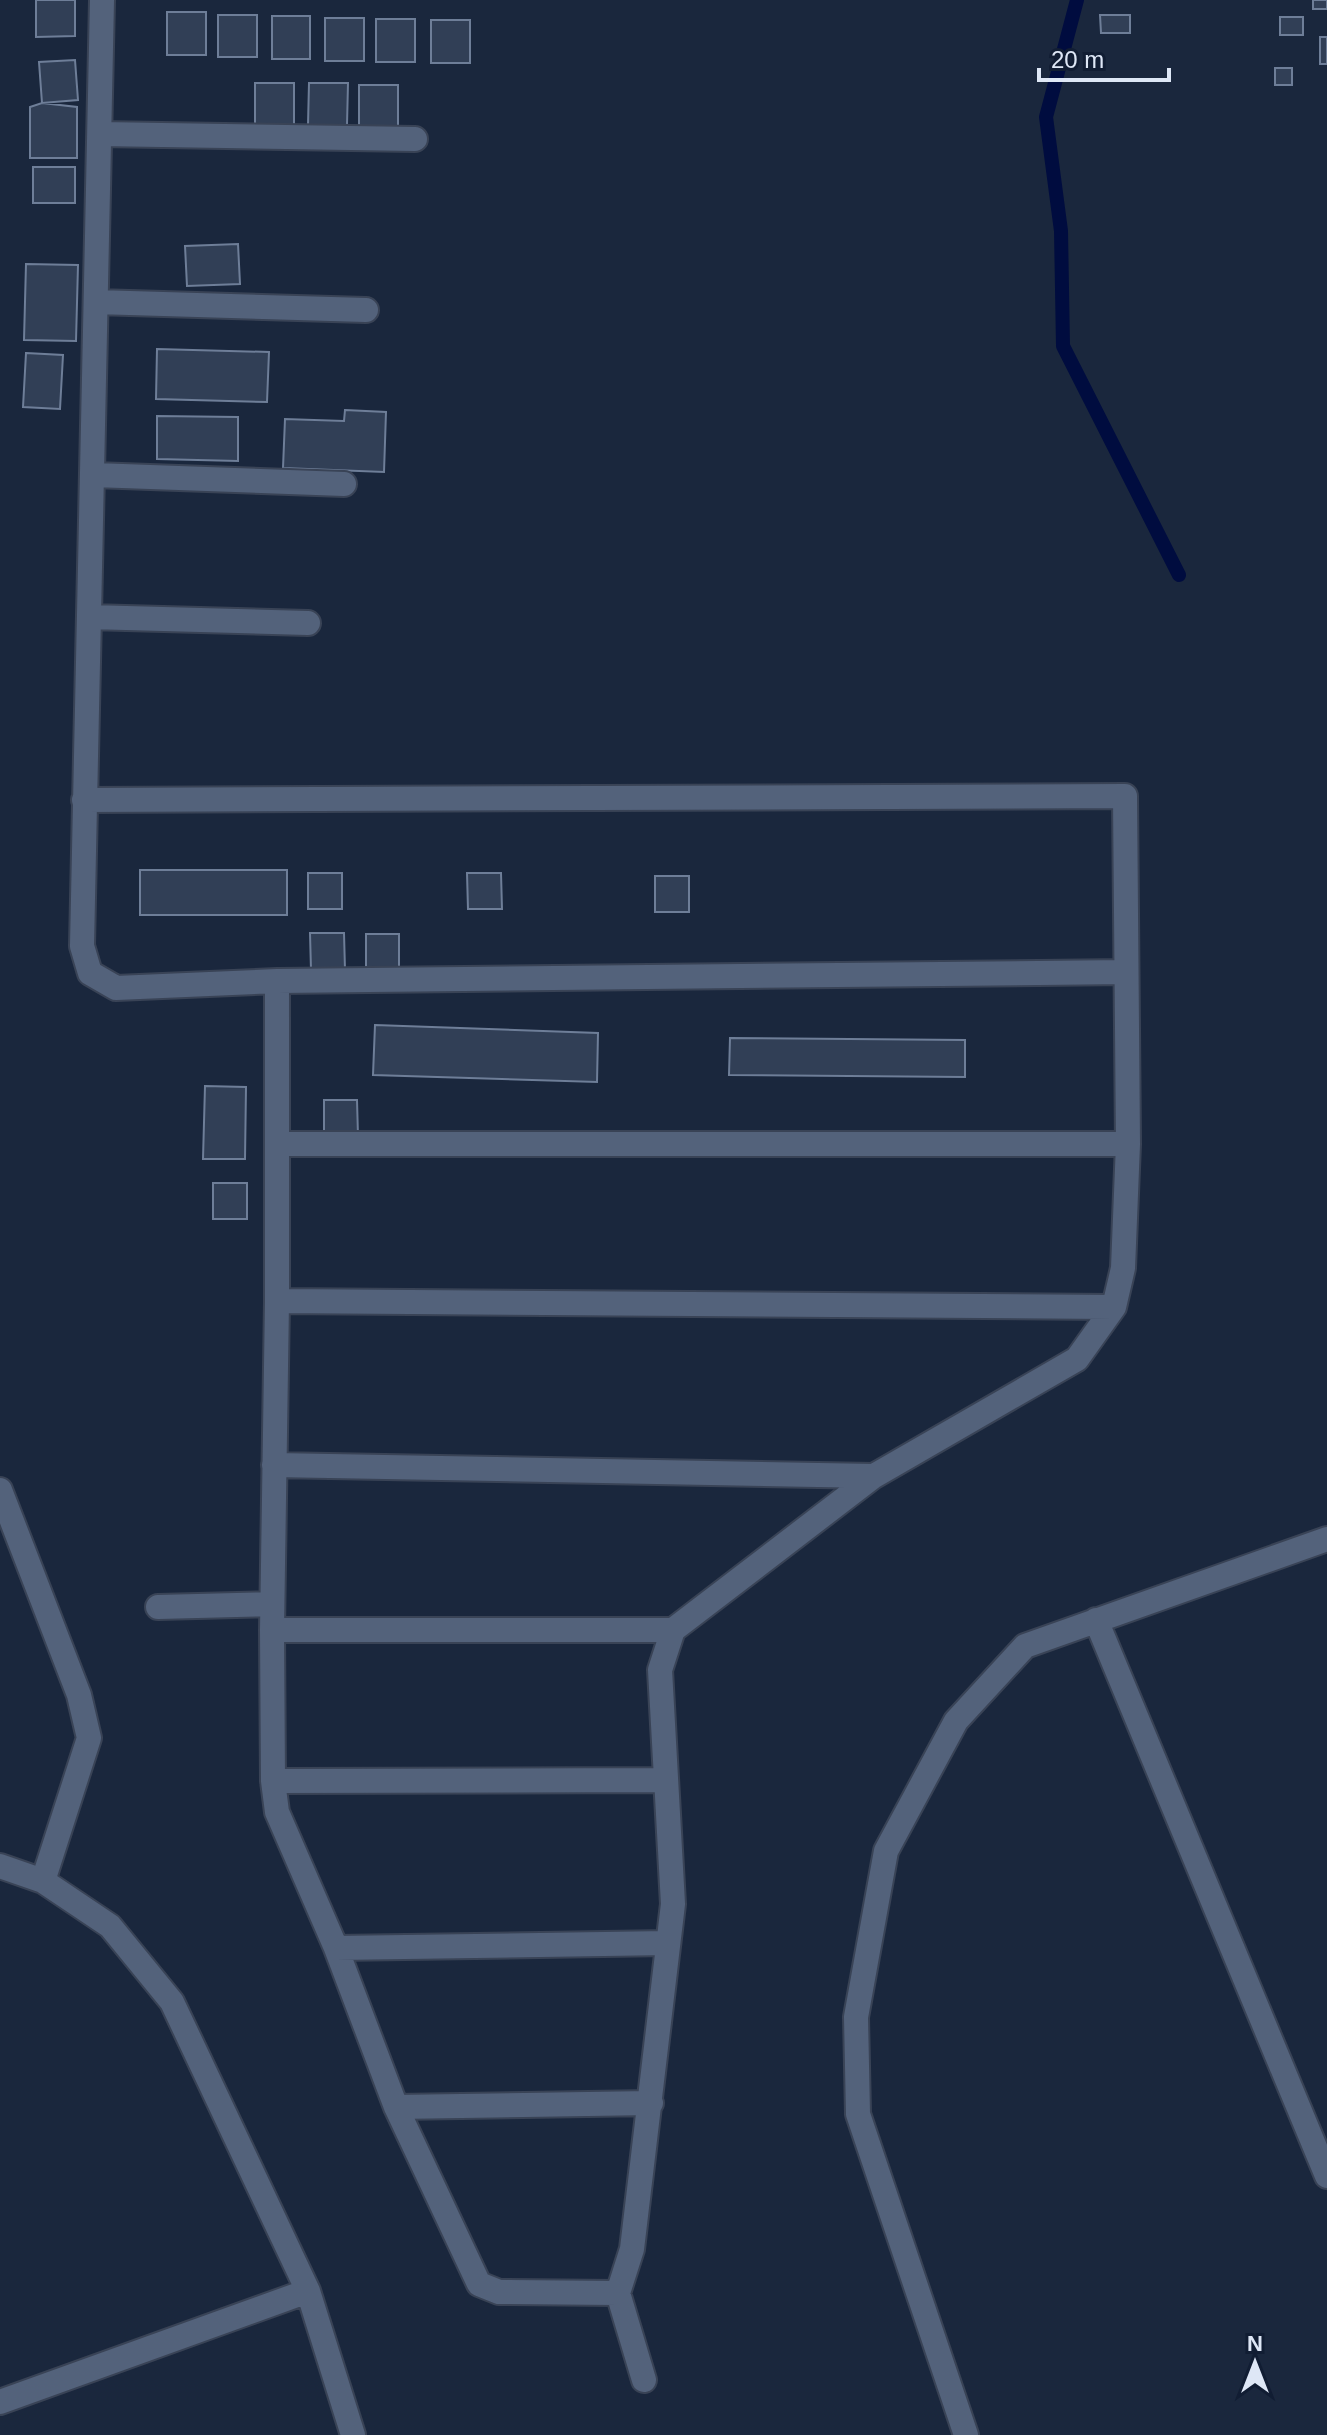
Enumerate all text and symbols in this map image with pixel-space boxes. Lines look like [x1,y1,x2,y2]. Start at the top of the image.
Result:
scale bar [1039,32,1169,82]
text: 20 m [1051,46,1104,73]
north arrow [1215,2323,1295,2403]
text: N [1247,2331,1263,2356]

